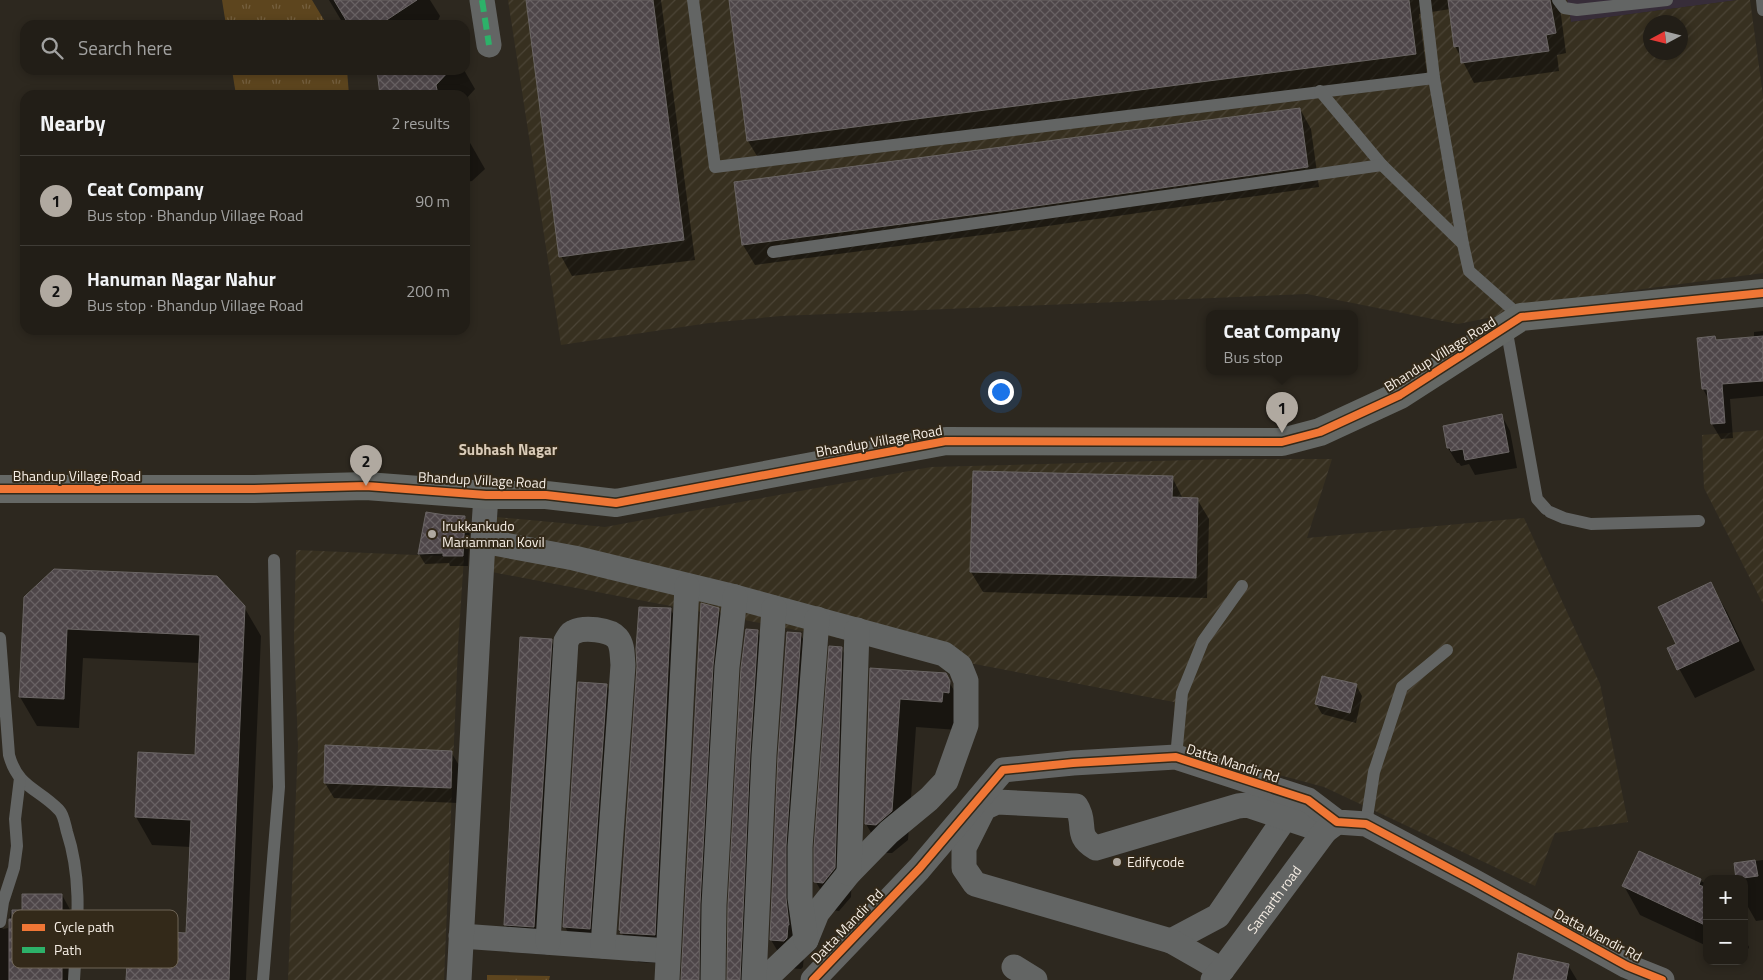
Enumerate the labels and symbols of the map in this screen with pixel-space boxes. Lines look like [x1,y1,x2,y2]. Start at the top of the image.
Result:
north arrow [1643,15,1688,60]
street label: Bhandup Village Road [1380,311,1500,396]
your location [988,379,1014,405]
pin: 1 [1266,392,1298,433]
street label: Bhandup Village Road [814,419,944,462]
district label: Subhash Nagar [459,438,558,461]
pin: 2 [350,445,382,486]
street label: Bhandup Village Road [13,465,141,486]
street label: Bhandup Village Road [417,466,547,493]
place label: Irukkankudo Mariamman Kovil [442,515,545,552]
marker: Irukkankudo Mariamman Kovil [426,528,438,540]
street label: Datta Mandir Rd [1184,738,1282,787]
place label: Edifycode [1127,851,1184,872]
marker: Edifycode [1111,856,1123,868]
street label: Samarth road [1241,861,1306,938]
street label: Datta Mandir Rd [806,884,888,968]
street label: Datta Mandir Rd [1551,903,1646,966]
legend [12,910,178,968]
text: Cycle path [54,916,114,937]
text: Path [54,939,82,960]

